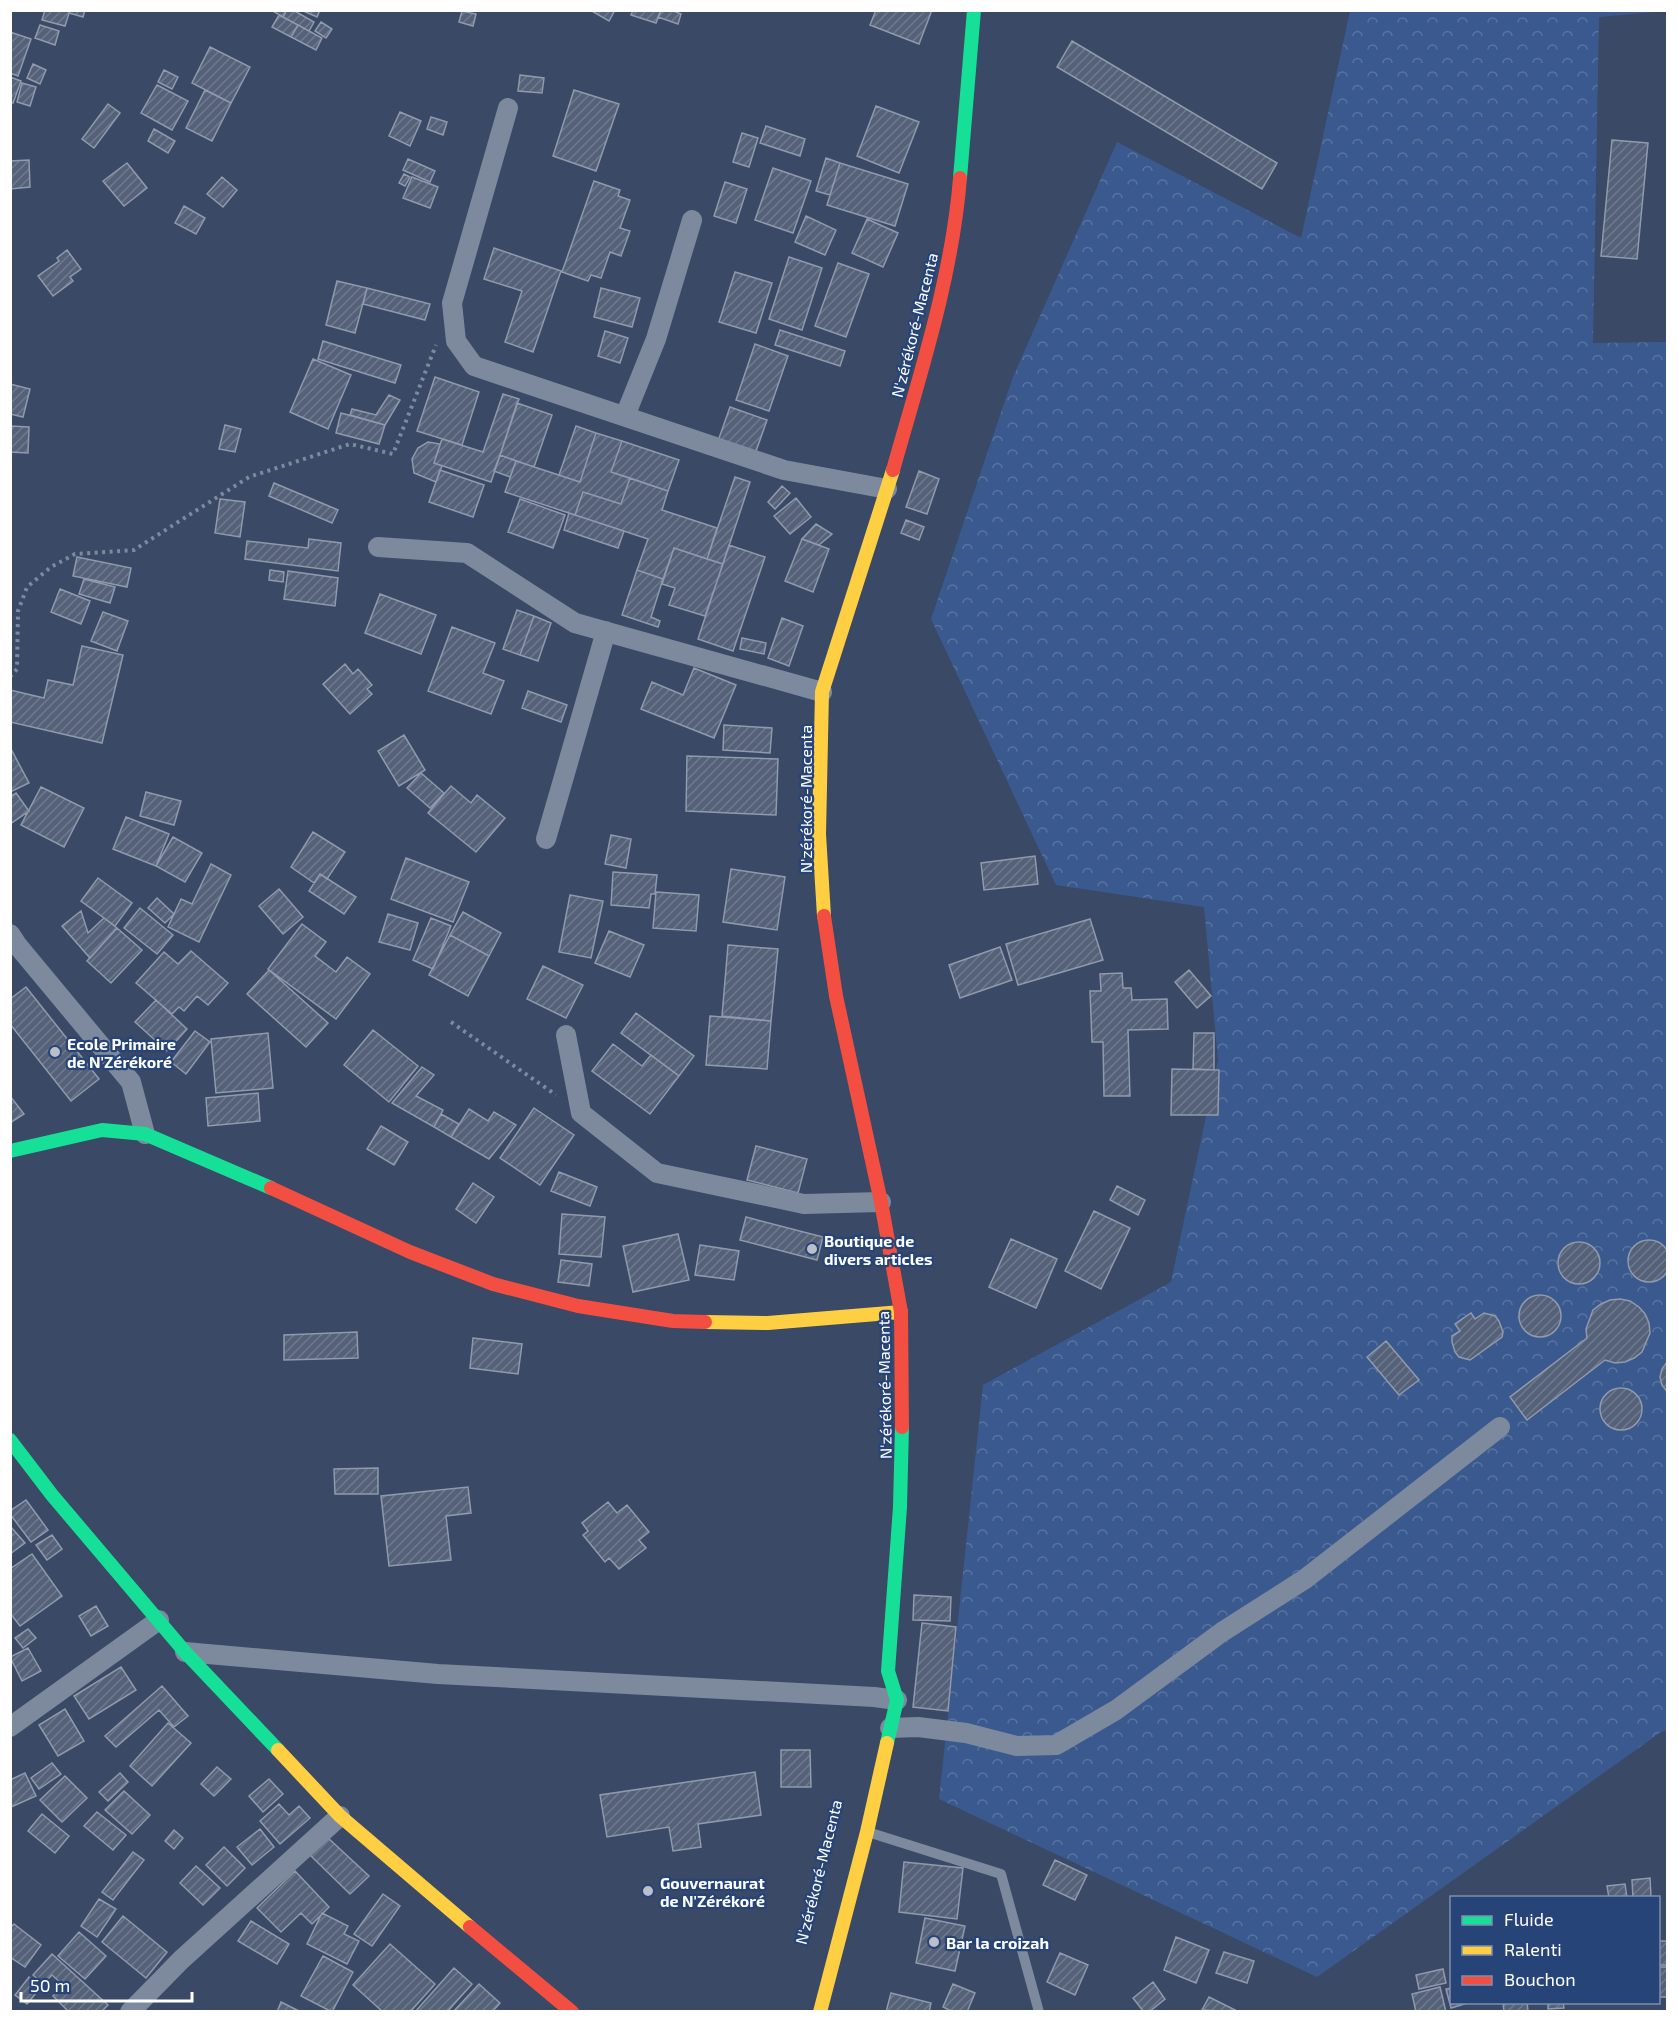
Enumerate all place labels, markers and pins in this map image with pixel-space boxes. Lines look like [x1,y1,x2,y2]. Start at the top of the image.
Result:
place label: Ecole Primaire de N'Zérékoré [67,1034,176,1071]
marker: Ecole Primaire de N'Zérékoré [48,1045,62,1059]
place label: Boutique de divers articles [824,1231,933,1268]
marker: Boutique de divers articles [805,1242,819,1256]
place label: Gouvernaurat de N'Zérékoré [660,1873,765,1910]
marker: Gouvernaurat de N'Zérékoré [641,1884,655,1898]
place label: Bar la croizah [946,1933,1049,1952]
marker: Bar la croizah [927,1935,941,1949]

